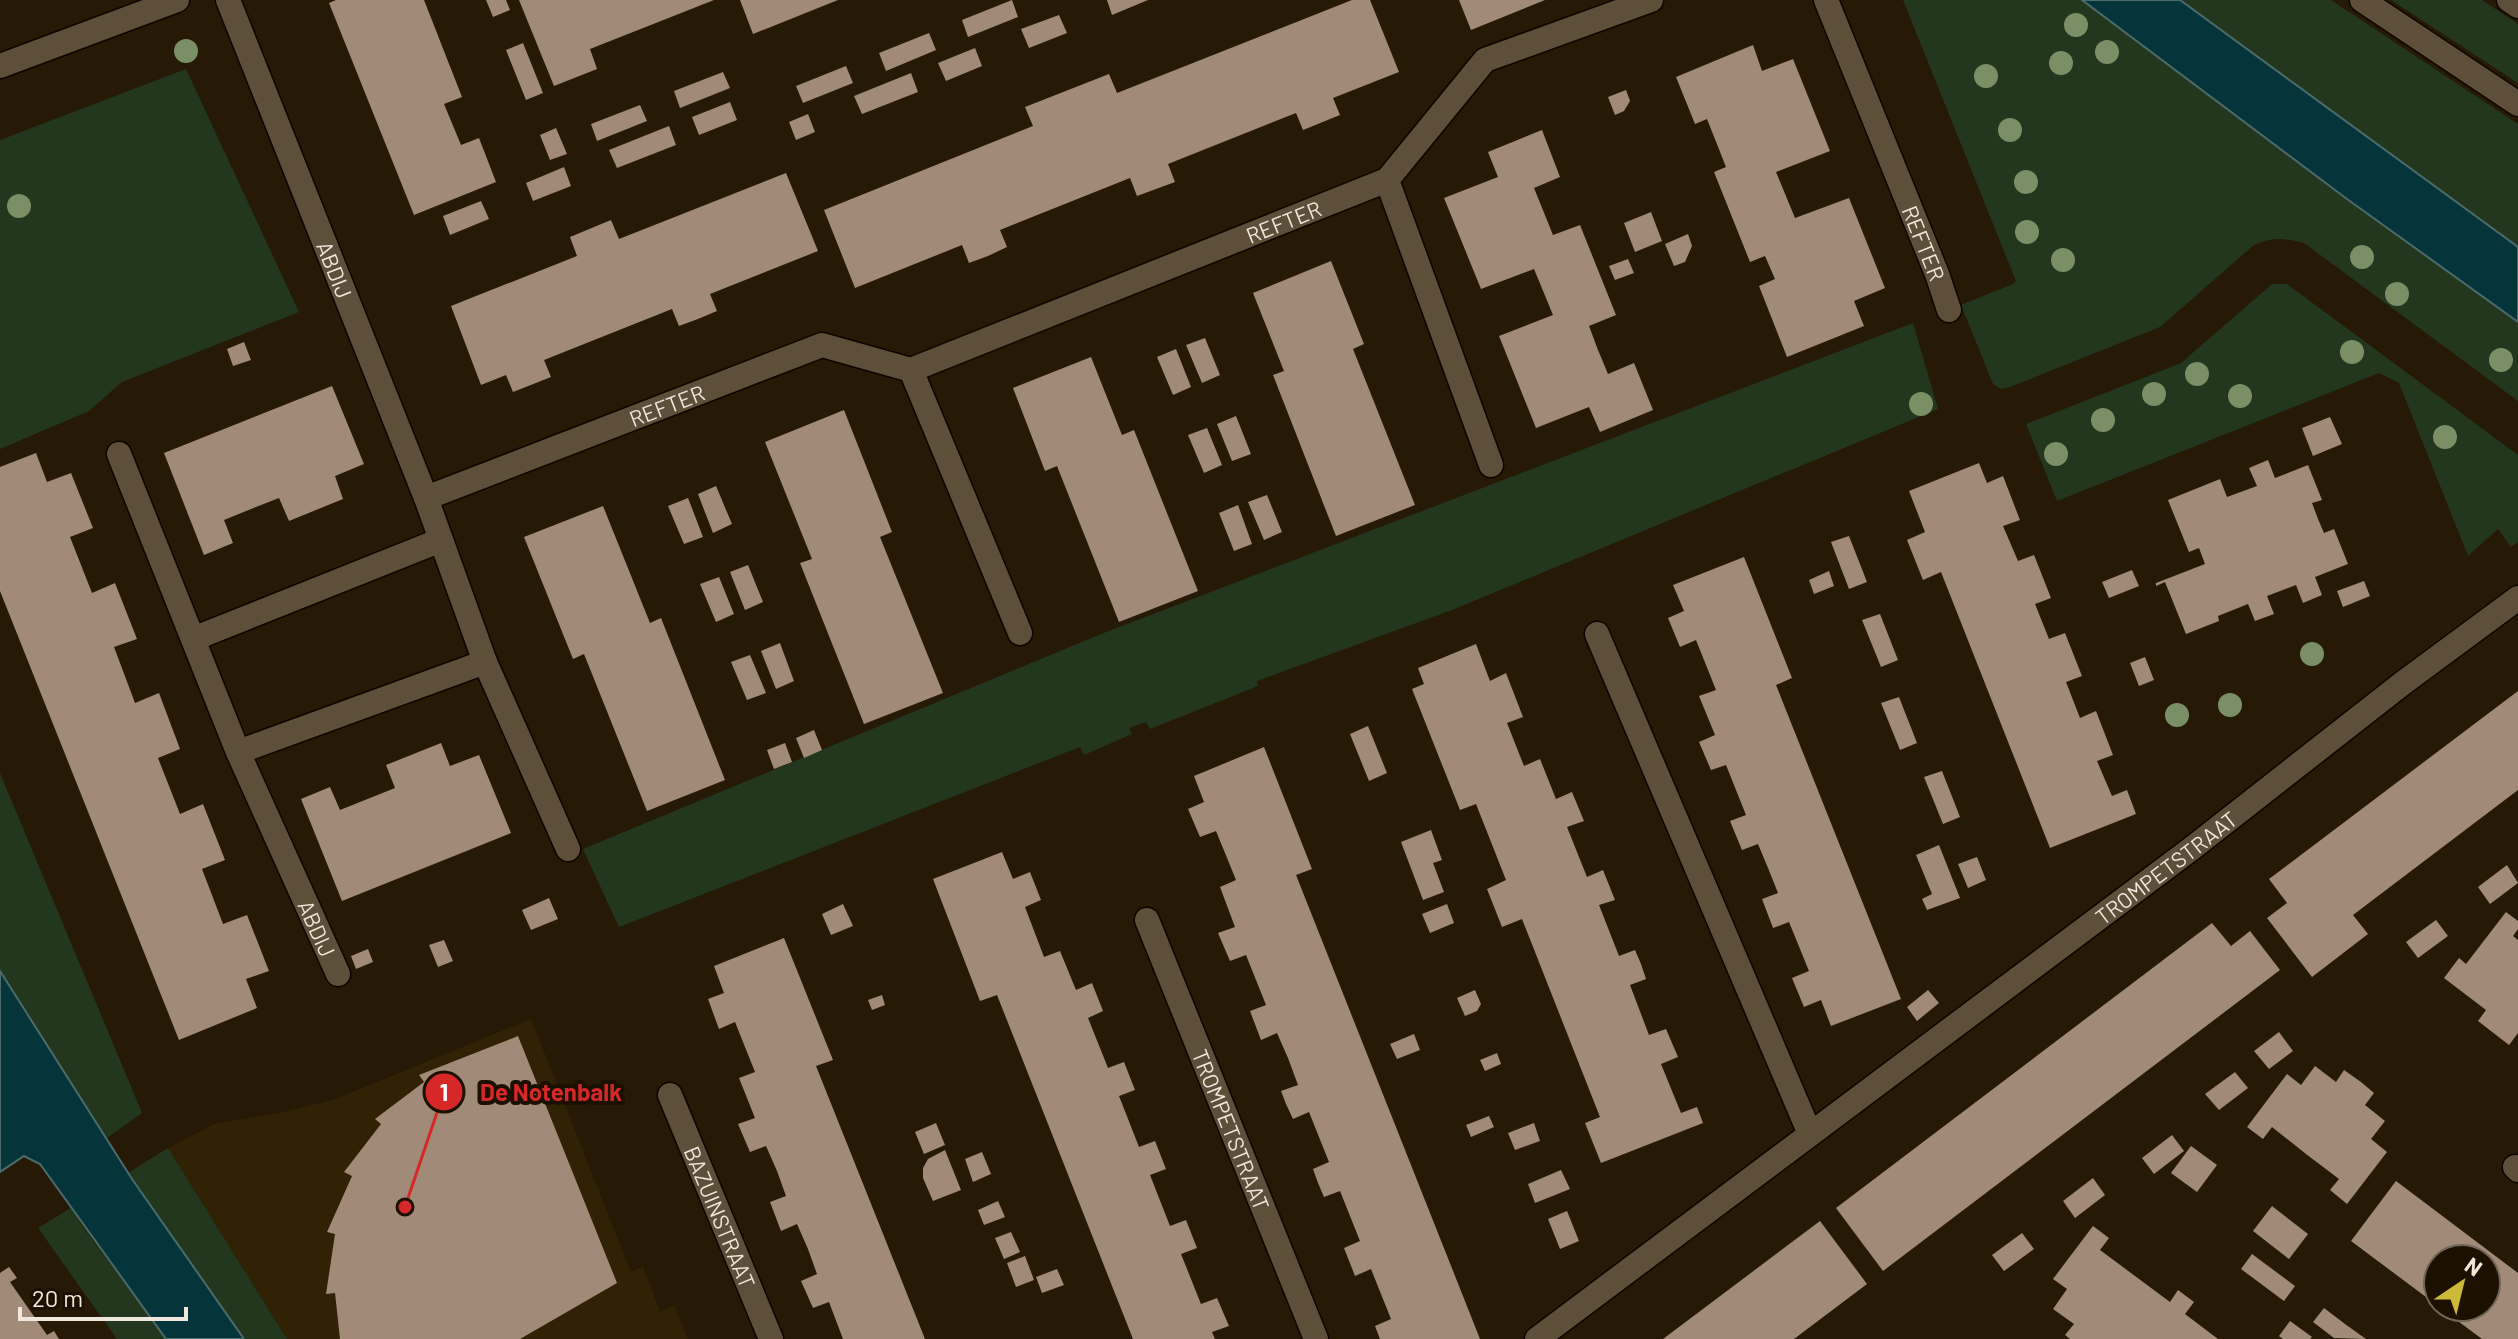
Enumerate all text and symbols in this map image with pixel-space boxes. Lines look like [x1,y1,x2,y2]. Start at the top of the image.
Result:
street label: REFTER [1242,195,1325,248]
street label: REFTER [1898,202,1951,284]
street label: ABDIJ [312,237,358,302]
street label: REFTER [625,379,708,431]
street label: TROMPETSTRAAT [2090,805,2242,929]
street label: ABDIJ [293,896,341,960]
street label: TROMPETSTRAAT [1187,1045,1276,1214]
callout: De Notenbalk [424,1068,638,1116]
text: 1 [440,1077,448,1106]
text: De Notenbalk [480,1077,622,1106]
street label: BAZUINSTRAAT [680,1142,761,1292]
north arrow [2422,1243,2502,1323]
text: N [2461,1251,2487,1281]
scale bar [20,1271,186,1321]
text: 20 m [32,1283,83,1312]

